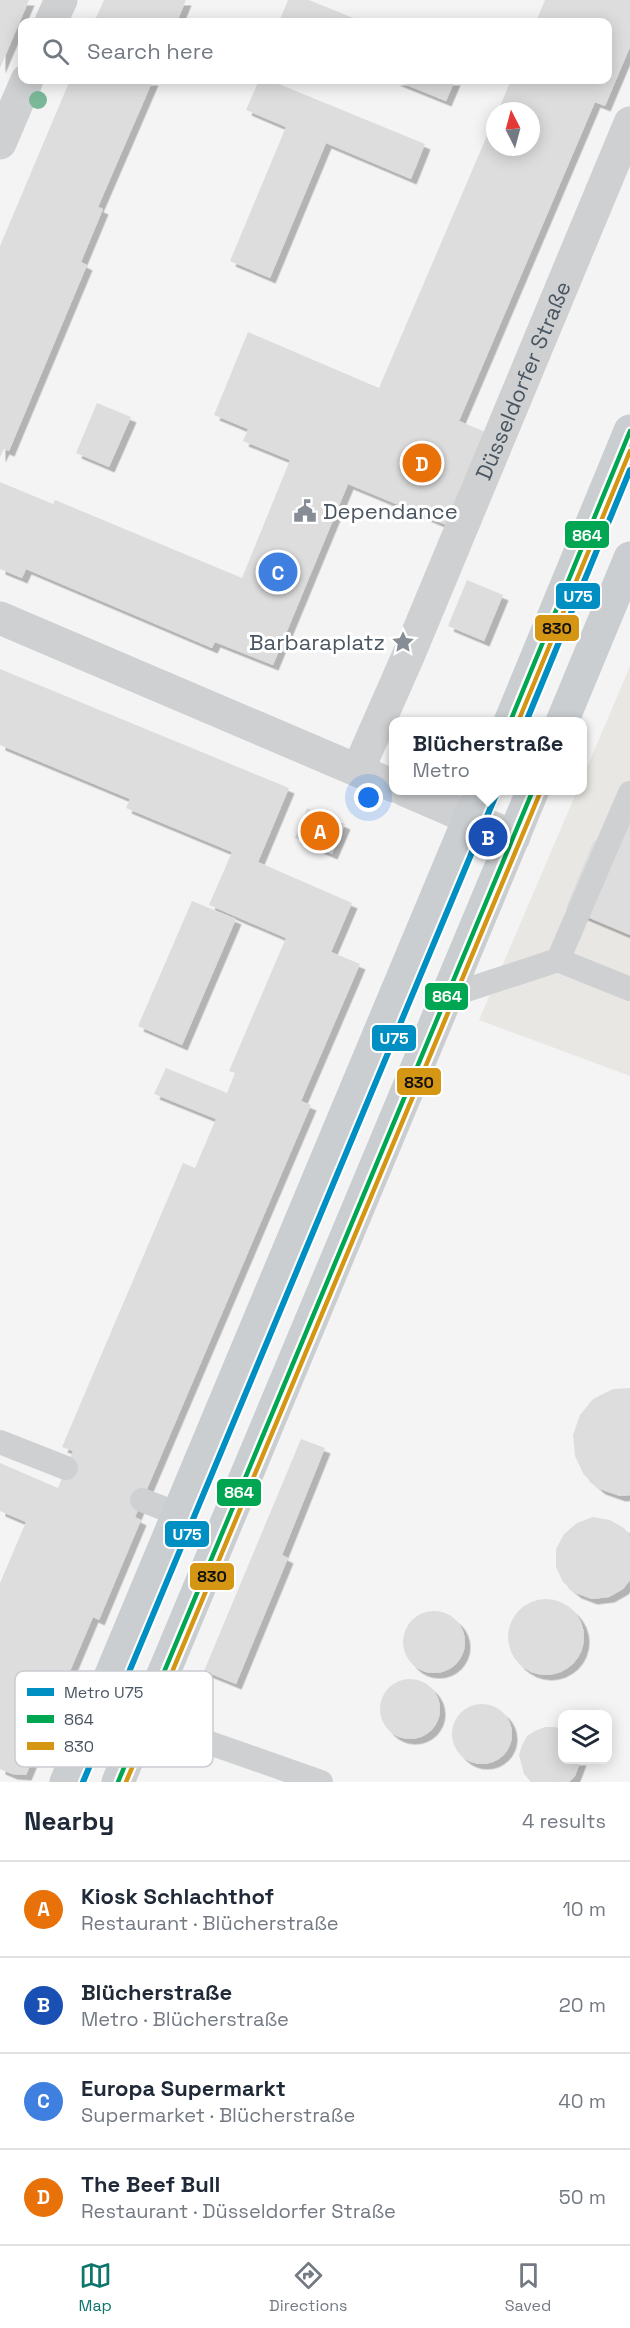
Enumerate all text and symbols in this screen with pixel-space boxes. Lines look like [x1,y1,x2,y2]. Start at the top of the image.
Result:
search box [18,18,612,84]
icon: search [39,35,72,68]
text: Search here [87,37,214,65]
north arrow [486,102,540,156]
street label: Düsseldorfer Straße [469,277,577,484]
pin: D [402,440,442,486]
place label: Dependance [323,497,458,525]
public building icon: Dependance [292,498,318,524]
line badge: 864 [564,520,610,549]
text: 864 [572,525,602,546]
pin: C [258,550,298,594]
line badge: U75 [555,582,601,610]
text: U75 [563,586,593,607]
line badge: 830 [534,614,580,642]
text: 830 [542,618,572,639]
place label: Barbaraplatz [249,628,385,656]
place icon: Barbaraplatz [390,629,416,655]
popup [389,717,587,795]
text: Blücherstraße [412,729,564,757]
text: Metro [412,757,470,783]
your location [354,783,383,812]
pin: A [300,808,340,854]
pin: B [468,814,508,860]
line badge: 864 [424,982,469,1011]
text: 864 [432,986,462,1007]
line badge: U75 [371,1024,417,1052]
text: U75 [379,1028,409,1049]
line badge: 830 [396,1067,442,1096]
text: 830 [404,1072,434,1093]
line badge: 864 [216,1478,262,1507]
text: 864 [224,1482,254,1503]
line badge: U75 [164,1520,210,1548]
text: U75 [172,1524,202,1545]
line badge: 830 [189,1562,235,1591]
text: 830 [197,1566,227,1587]
legend [15,1671,213,1767]
text: Metro U75 [64,1682,143,1703]
text: 864 [64,1709,94,1730]
map controls [558,1710,612,1764]
button: layers [558,1710,612,1764]
text: 830 [64,1736,94,1757]
text: Nearby [24,1804,114,1838]
text: 4 results [522,1808,606,1834]
text: Kiosk Schlachthof [81,1882,274,1910]
text: A [37,1896,50,1922]
text: 10 m [562,1896,606,1922]
text: Restaurant · Blücherstraße [81,1910,339,1936]
text: Blücherstraße [81,1978,232,2006]
text: B [37,1992,50,2018]
text: 20 m [559,1992,606,2018]
text: Metro · Blücherstraße [81,2006,289,2032]
text: Europa Supermarkt [81,2074,286,2102]
text: C [37,2088,50,2114]
text: 40 m [558,2088,606,2114]
text: Supermarket · Blücherstraße [81,2102,355,2128]
text: The Beef Bull [81,2170,220,2198]
text: D [37,2184,50,2210]
text: 50 m [559,2184,606,2210]
text: Restaurant · Düsseldorfer Straße [81,2198,396,2224]
tab: Map [79,2259,112,2316]
tab: Directions [269,2259,348,2316]
tab: Saved [505,2259,551,2316]

